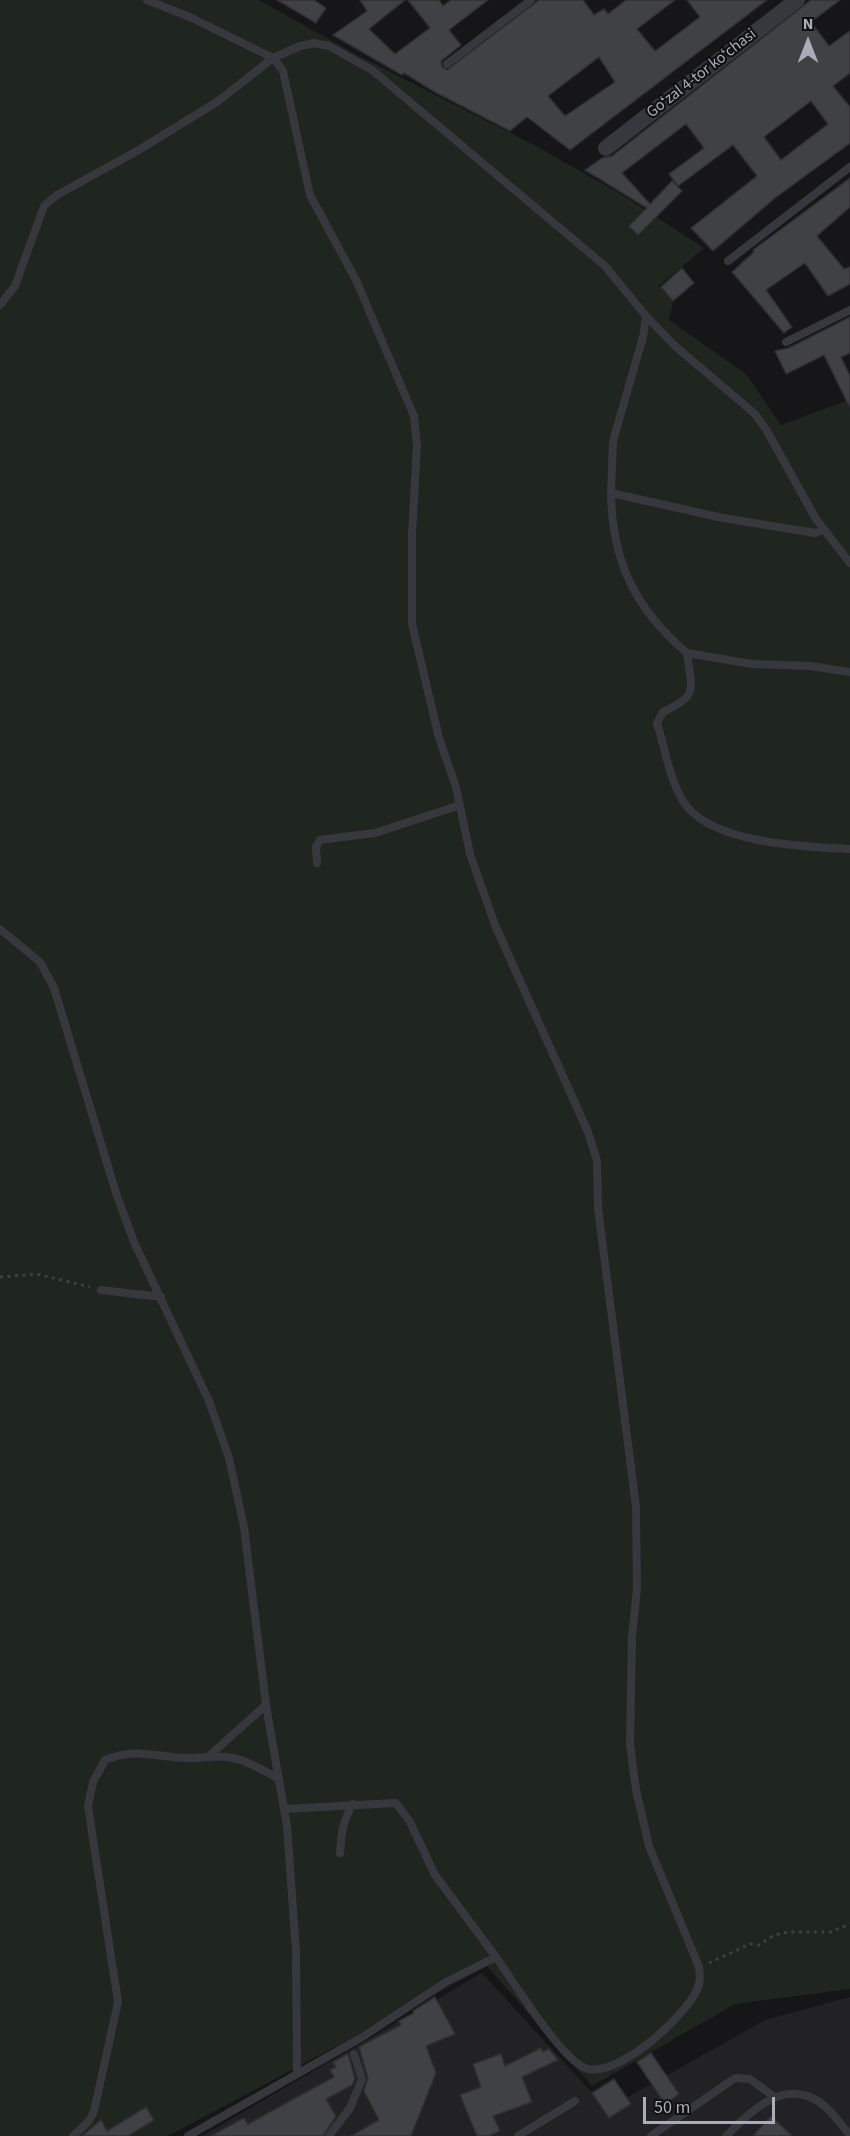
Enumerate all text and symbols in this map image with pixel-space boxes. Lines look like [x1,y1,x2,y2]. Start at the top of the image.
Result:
north arrow [778,12,838,72]
text: N [803,13,813,35]
street label: Goʻzal 4-tor koʻchasi [643,25,761,123]
scale bar [646,2085,778,2123]
text: 50 m [654,2095,690,2120]

